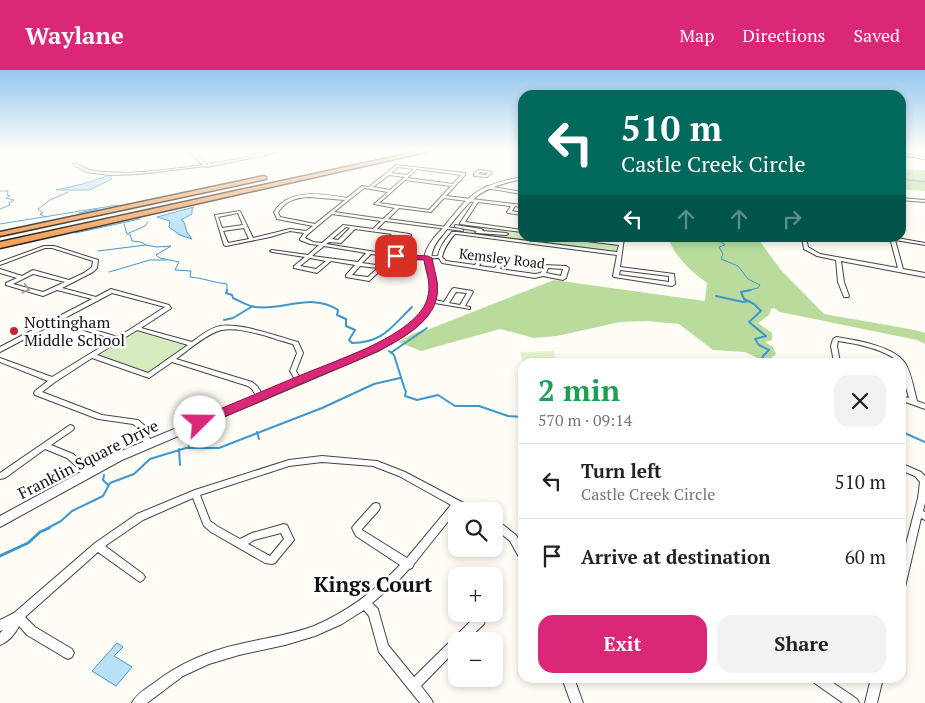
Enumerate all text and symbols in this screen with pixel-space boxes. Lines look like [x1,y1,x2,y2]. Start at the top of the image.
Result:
text: Waylane [25,19,124,51]
text: Map [679,23,714,47]
text: Directions [742,23,825,47]
text: Saved [853,23,900,47]
text: 510 m [621,105,722,151]
icon: left [538,110,603,175]
text: Castle Creek Circle [621,149,806,178]
icon: left [619,205,647,233]
icon: ahead [672,205,700,233]
icon: ahead [725,205,753,233]
icon: right [778,205,806,233]
pin [375,235,417,277]
icon: arrive [382,242,410,270]
street label: Kemsley Road [458,243,546,273]
one-way arrow [22,284,30,294]
place label: Nottingham Middle School [24,311,125,351]
marker: Nottingham Middle School [8,325,20,337]
text: 2 min [538,370,620,410]
button: close [834,375,886,427]
position arrow [173,395,225,447]
text: 570 m · 09:14 [538,409,632,431]
street label: Franklin Square Drive [14,414,162,504]
text: Turn left [581,458,662,483]
icon: left [538,467,566,495]
text: 510 m [835,469,886,494]
text: Castle Creek Circle [581,483,715,505]
map controls [448,502,503,687]
button: search [448,502,503,557]
icon: arrive [538,542,566,570]
text: Arrive at destination [581,544,770,569]
text: 60 m [845,544,886,569]
button: + [448,567,503,622]
district label: Kings Court [314,570,433,598]
button: Exit [538,615,707,673]
button: Share [717,615,886,673]
button: − [448,632,503,687]

